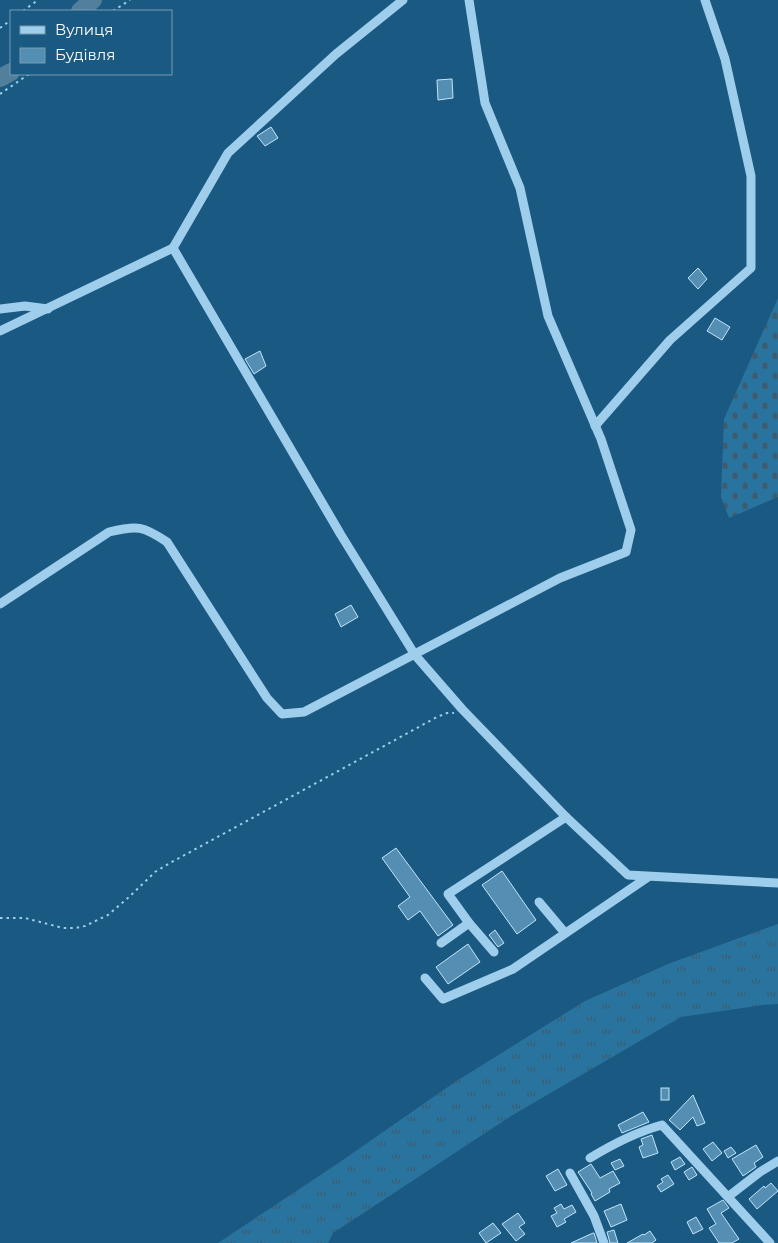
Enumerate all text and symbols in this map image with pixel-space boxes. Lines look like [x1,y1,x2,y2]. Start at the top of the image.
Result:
legend [10,10,172,75]
text: Вулиця [55,20,113,39]
text: Будівля [55,45,115,64]

